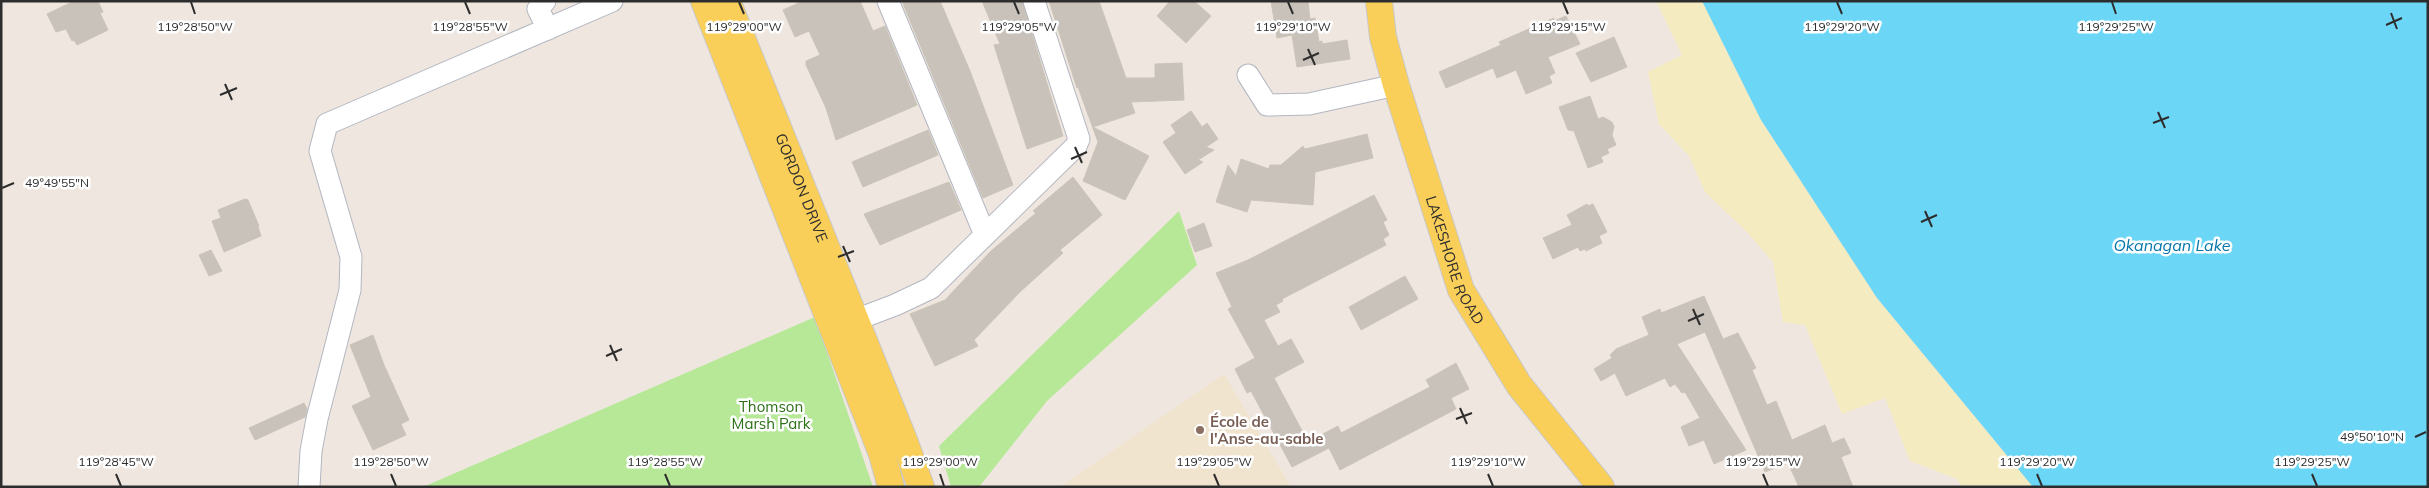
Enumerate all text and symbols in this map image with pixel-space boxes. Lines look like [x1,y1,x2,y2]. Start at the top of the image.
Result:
text: 119°28'50"W [157,19,233,34]
text: 119°28'55"W [432,19,508,34]
text: 119°29'00"W [706,19,782,34]
text: 119°29'05"W [981,19,1057,34]
text: 119°29'10"W [1255,19,1331,34]
text: 119°29'15"W [1530,19,1606,34]
text: 119°29'20"W [1804,19,1880,34]
text: 119°29'25"W [2078,19,2154,34]
street label: GORDON DRIVE [772,130,833,245]
text: 49°49'55"N [25,175,89,190]
street label: LAKESHORE ROAD [1422,193,1489,328]
water label: Okanagan Lake [2114,235,2231,255]
park label: Thomson Marsh Park [732,397,811,433]
place label: École de l'Anse-au-sable [1210,412,1324,448]
marker: École de l'Anse-au-sable [1194,424,1206,436]
text: 49°50'10"N [2340,429,2404,444]
text: 119°28'45"W [78,454,154,469]
text: 119°28'50"W [353,454,429,469]
text: 119°28'55"W [627,454,703,469]
text: 119°29'00"W [902,454,978,469]
text: 119°29'05"W [1176,454,1252,469]
text: 119°29'10"W [1450,454,1526,469]
text: 119°29'15"W [1725,454,1801,469]
text: 119°29'20"W [1999,454,2075,469]
text: 119°29'25"W [2274,454,2350,469]

